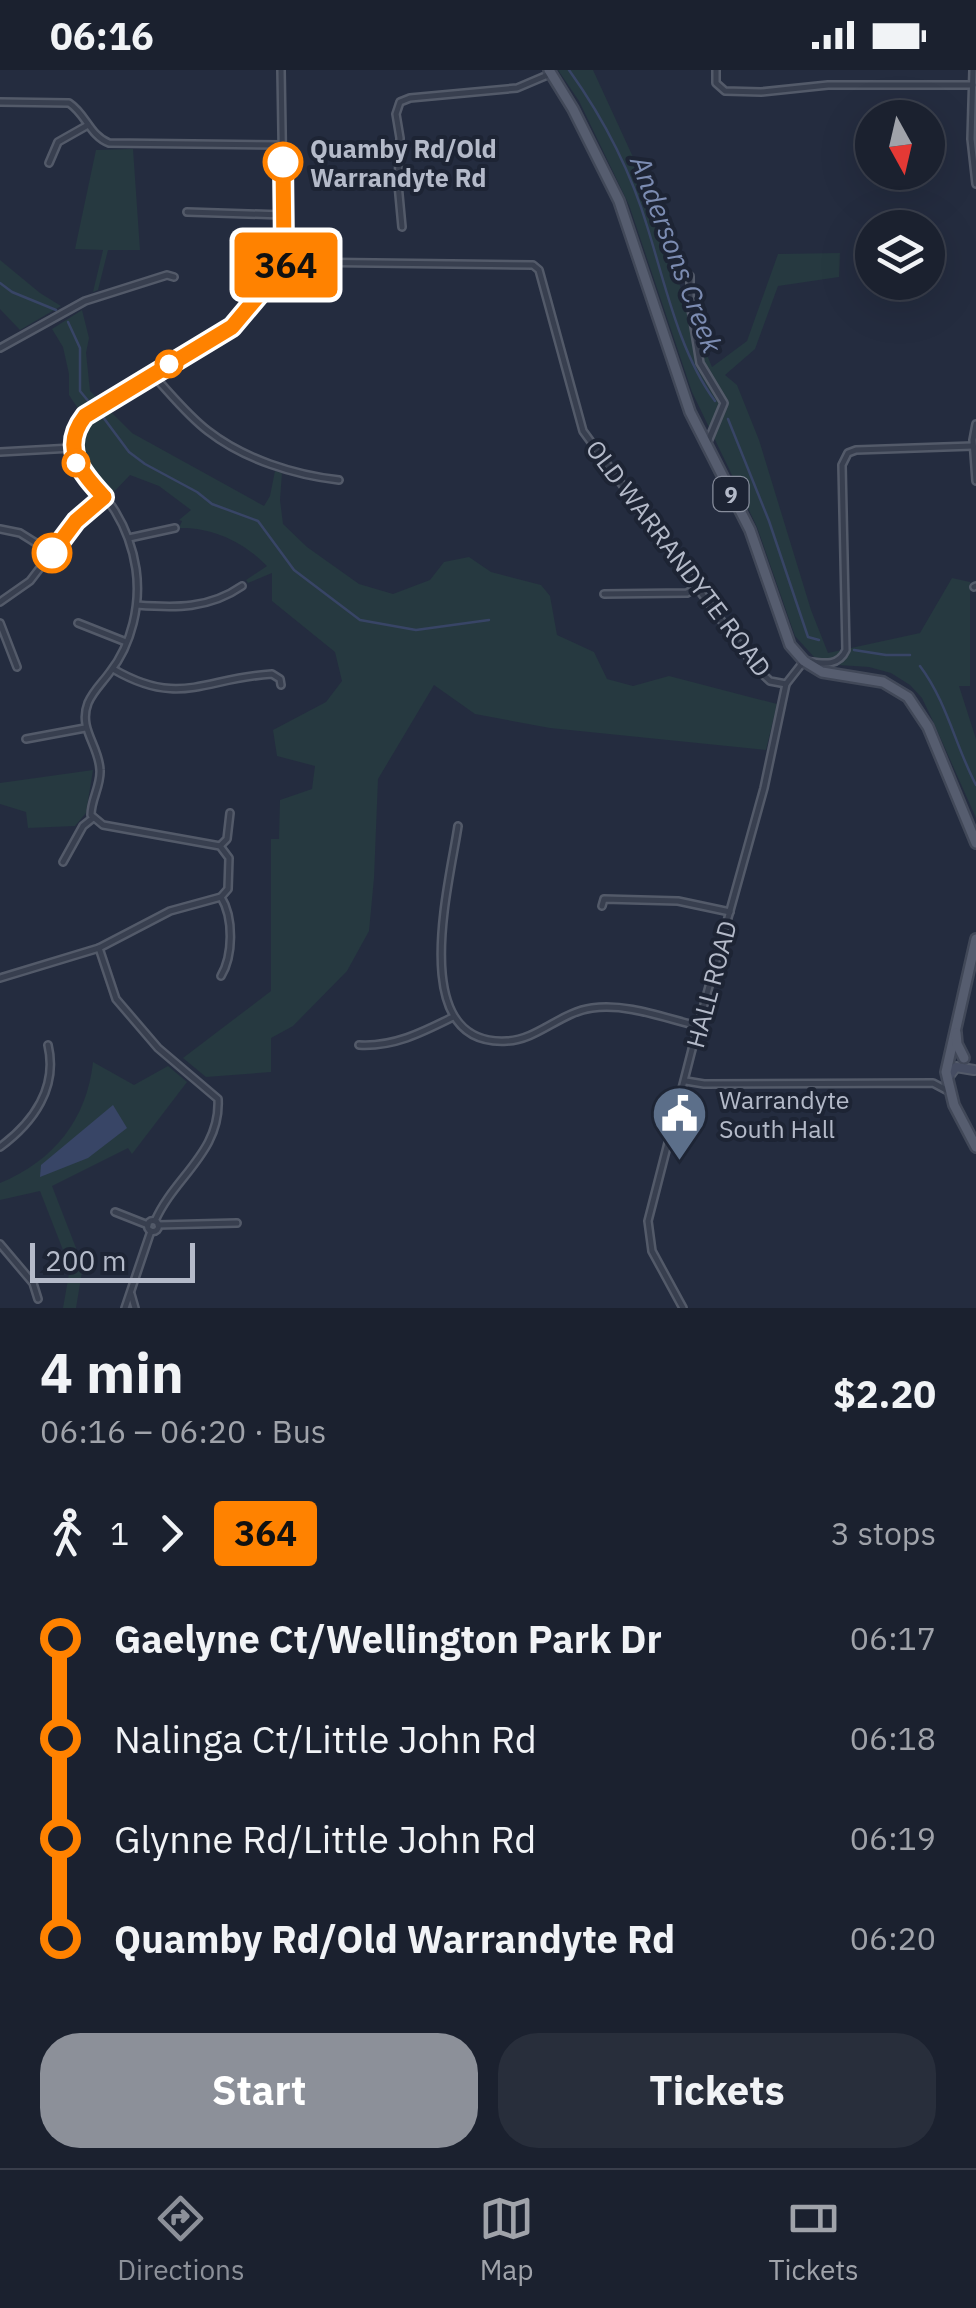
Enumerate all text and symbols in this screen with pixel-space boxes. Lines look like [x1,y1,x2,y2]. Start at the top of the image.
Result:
text: 06:16 [50,11,154,60]
north arrow [855,100,945,190]
map controls [855,100,945,300]
place label: Quamby Rd/Old Warrandyte Rd [310,132,497,194]
marker: Quamby Rd/Old Warrandyte Rd [264,143,302,181]
water label: Andersons Creek [622,149,732,358]
button: layers [855,210,945,300]
line badge: 364 [228,232,344,298]
text: 364 [254,242,318,288]
unlabelled marker [156,351,182,377]
street label: OLD WARRANDYTE ROAD [579,433,779,683]
unlabelled marker [63,450,89,476]
road number: 9 [714,477,748,511]
unlabelled marker [33,534,71,572]
street label: HALL ROAD [678,917,744,1051]
public building icon: Warrandyte South Hall [650,1083,710,1162]
place label: Warrandyte South Hall [719,1083,850,1145]
scale bar [30,1238,195,1282]
text: 200 m [45,1242,126,1279]
text: 4 min [40,1337,184,1408]
text: $2.20 [833,1369,936,1418]
text: 06:16 – 06:20 · Bus [40,1410,326,1452]
icon: walk [40,1506,95,1561]
icon: forward [144,1506,199,1561]
text: 364 [234,1510,297,1556]
text: 1 [110,1512,129,1554]
text: 3 stops [831,1512,936,1554]
text: Gaelyne Ct/Wellington Park Dr [114,1614,662,1663]
text: 06:17 [850,1617,936,1659]
text: Nalinga Ct/Little John Rd [114,1714,537,1763]
text: 06:18 [850,1717,936,1759]
text: Glynne Rd/Little John Rd [114,1814,536,1863]
text: 06:19 [850,1817,936,1859]
text: Quamby Rd/Old Warrandyte Rd [114,1914,675,1963]
text: 06:20 [850,1917,936,1959]
button: Start [40,2033,478,2148]
button: Tickets [498,2033,936,2148]
tab: Directions [117,2191,245,2288]
tab: Map [479,2191,534,2288]
tab: Tickets [769,2191,859,2288]

